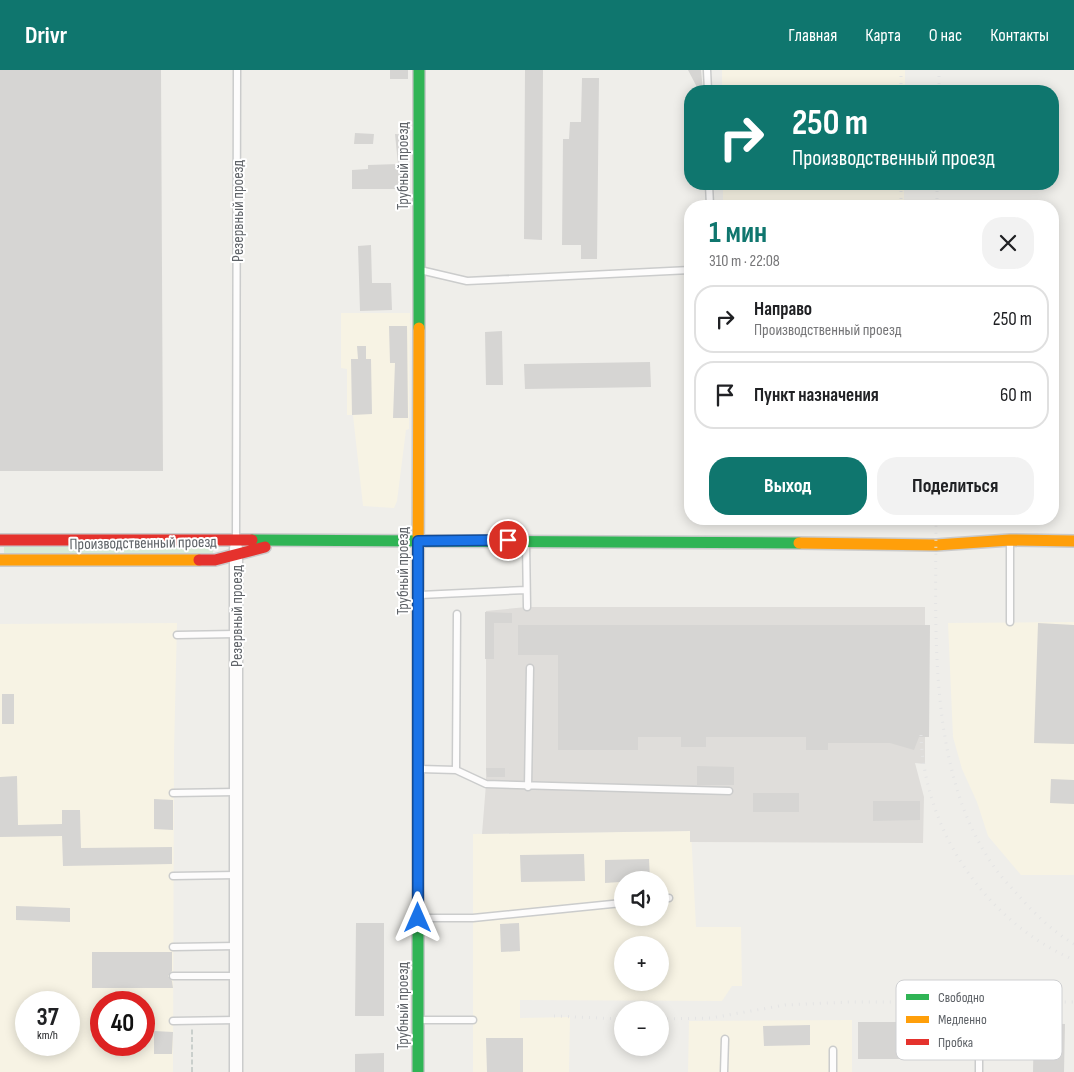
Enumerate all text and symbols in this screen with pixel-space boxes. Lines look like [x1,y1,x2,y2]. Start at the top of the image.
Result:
text: Drivr [25,21,67,50]
text: Главная [788,25,837,46]
text: Карта [865,25,901,46]
text: О нас [929,25,962,46]
text: Контакты [990,25,1049,46]
text: 250 m [792,102,868,145]
icon: right [709,105,774,170]
street label: Трубный проезд [394,122,413,210]
text: Производственный проезд [792,145,995,172]
street label: Резервный проезд [229,160,248,262]
text: 1 мин [709,215,767,251]
button: close [982,217,1034,269]
text: 310 m · 22:08 [709,252,780,271]
text: Направо [754,298,812,321]
icon: right [711,305,739,333]
text: 250 m [993,308,1032,331]
text: Производственный проезд [754,321,901,340]
icon: arrive [711,381,739,409]
text: Пункт назначения [754,384,879,407]
text: 60 m [1000,384,1032,407]
button: Выход [709,457,867,515]
button: Поделиться [877,457,1034,515]
pin [487,519,529,561]
icon: arrive [494,526,522,554]
street label: Трубный проезд [394,527,413,615]
street label: Производственный проезд [69,533,217,554]
street label: Резервный проезд [228,565,247,667]
map controls [614,871,669,1056]
button: sound [614,871,669,926]
position arrow [391,891,443,943]
button: + [614,936,669,991]
street label: Трубный проезд [394,962,413,1050]
legend [896,980,1062,1060]
text: Свободно [938,989,985,1006]
speed limit sign: 40 [90,991,155,1056]
button: − [614,1001,669,1056]
text: 37 [36,1002,59,1033]
text: Медленно [938,1011,987,1028]
text: km/h [37,1028,58,1043]
text: Пробка [938,1034,973,1051]

